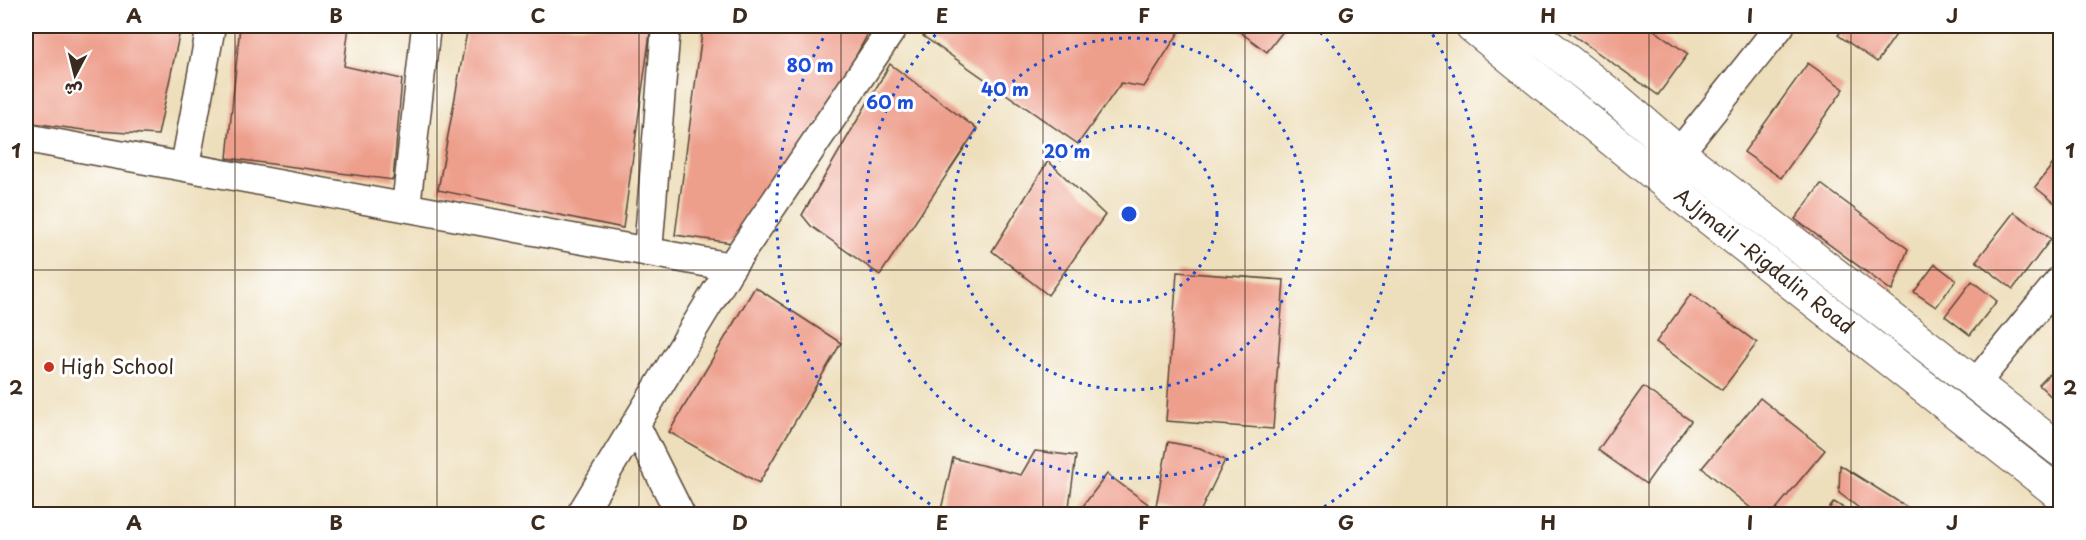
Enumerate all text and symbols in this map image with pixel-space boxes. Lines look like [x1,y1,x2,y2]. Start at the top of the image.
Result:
text: A [126,0,142,30]
text: B [329,0,343,30]
text: C [530,0,546,30]
text: D [732,0,748,30]
text: E [936,0,948,30]
text: F [1138,0,1150,30]
text: G [1338,0,1354,30]
text: H [1540,0,1556,30]
text: I [1747,0,1753,30]
text: J [1946,0,1958,30]
north arrow [45,45,105,105]
text: 80 m [786,51,834,78]
text: 40 m [981,75,1029,102]
text: ش [63,78,83,104]
text: 60 m [866,88,914,115]
text: 1 [11,135,21,165]
text: 1 [2065,135,2075,165]
text: 20 m [1044,137,1090,164]
street label: AJjmail -Rigdalin Road [1668,180,1861,341]
centre of rings [1119,204,1139,224]
place label: High School [61,351,174,381]
marker: High School [42,360,56,374]
text: 2 [9,372,23,402]
text: 2 [2063,372,2077,402]
text: A [126,507,142,537]
text: B [329,507,343,537]
text: C [530,507,546,537]
text: D [732,507,748,537]
text: E [936,507,948,537]
text: F [1138,507,1150,537]
text: G [1338,507,1354,537]
text: H [1540,507,1556,537]
text: I [1747,507,1753,537]
text: J [1946,507,1958,537]

